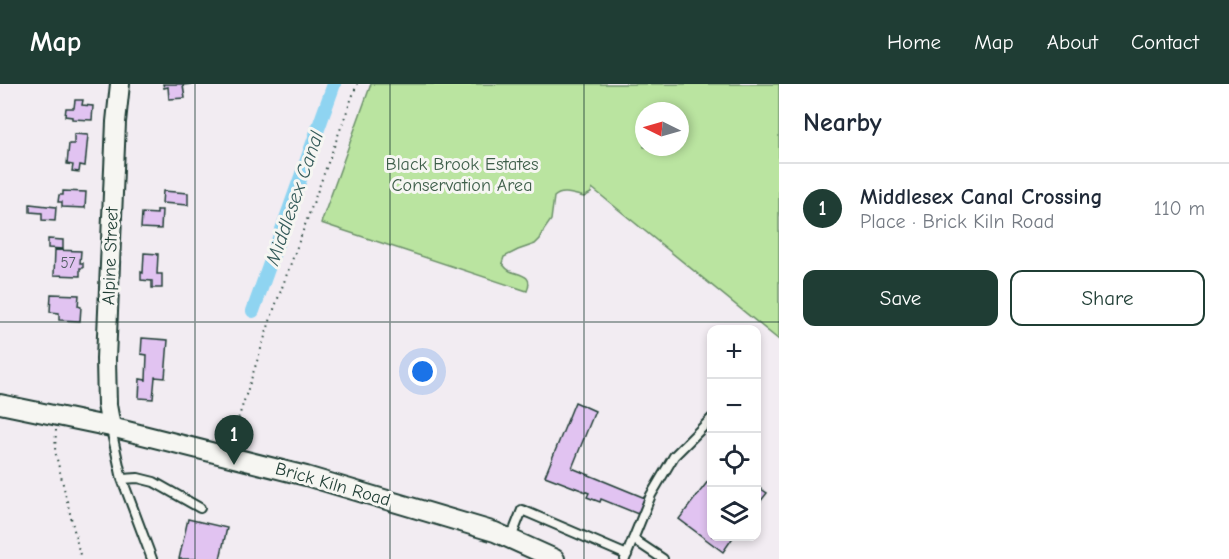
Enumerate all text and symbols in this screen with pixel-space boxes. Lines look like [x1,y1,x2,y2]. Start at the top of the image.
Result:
text: Map [30,26,81,58]
text: Home [887,30,941,54]
text: Map [974,30,1014,54]
text: About [1047,30,1098,54]
text: Contact [1131,30,1199,54]
north arrow [635,102,689,156]
text: Nearby [803,108,882,138]
water label: Middlesex Canal [261,128,328,269]
park label: Black Brook Estates Conservation Area [386,154,538,196]
text: Middlesex Canal Crossing [860,184,1103,210]
text: 1 [819,197,826,220]
text: 110 m [1154,197,1205,220]
street label: Alpine Street [98,206,123,305]
text: Place · Brick Kiln Road [860,210,1054,233]
house number: 57 [60,254,76,272]
button: Save [803,270,998,326]
button: Share [1010,270,1205,326]
map controls [707,325,761,541]
button: + [707,325,761,379]
your location [408,357,437,386]
button: − [707,379,761,433]
pin: 1 [214,416,254,465]
button: locate [707,433,761,487]
street label: Brick Kiln Road [273,458,393,511]
button: layers [707,487,761,541]

